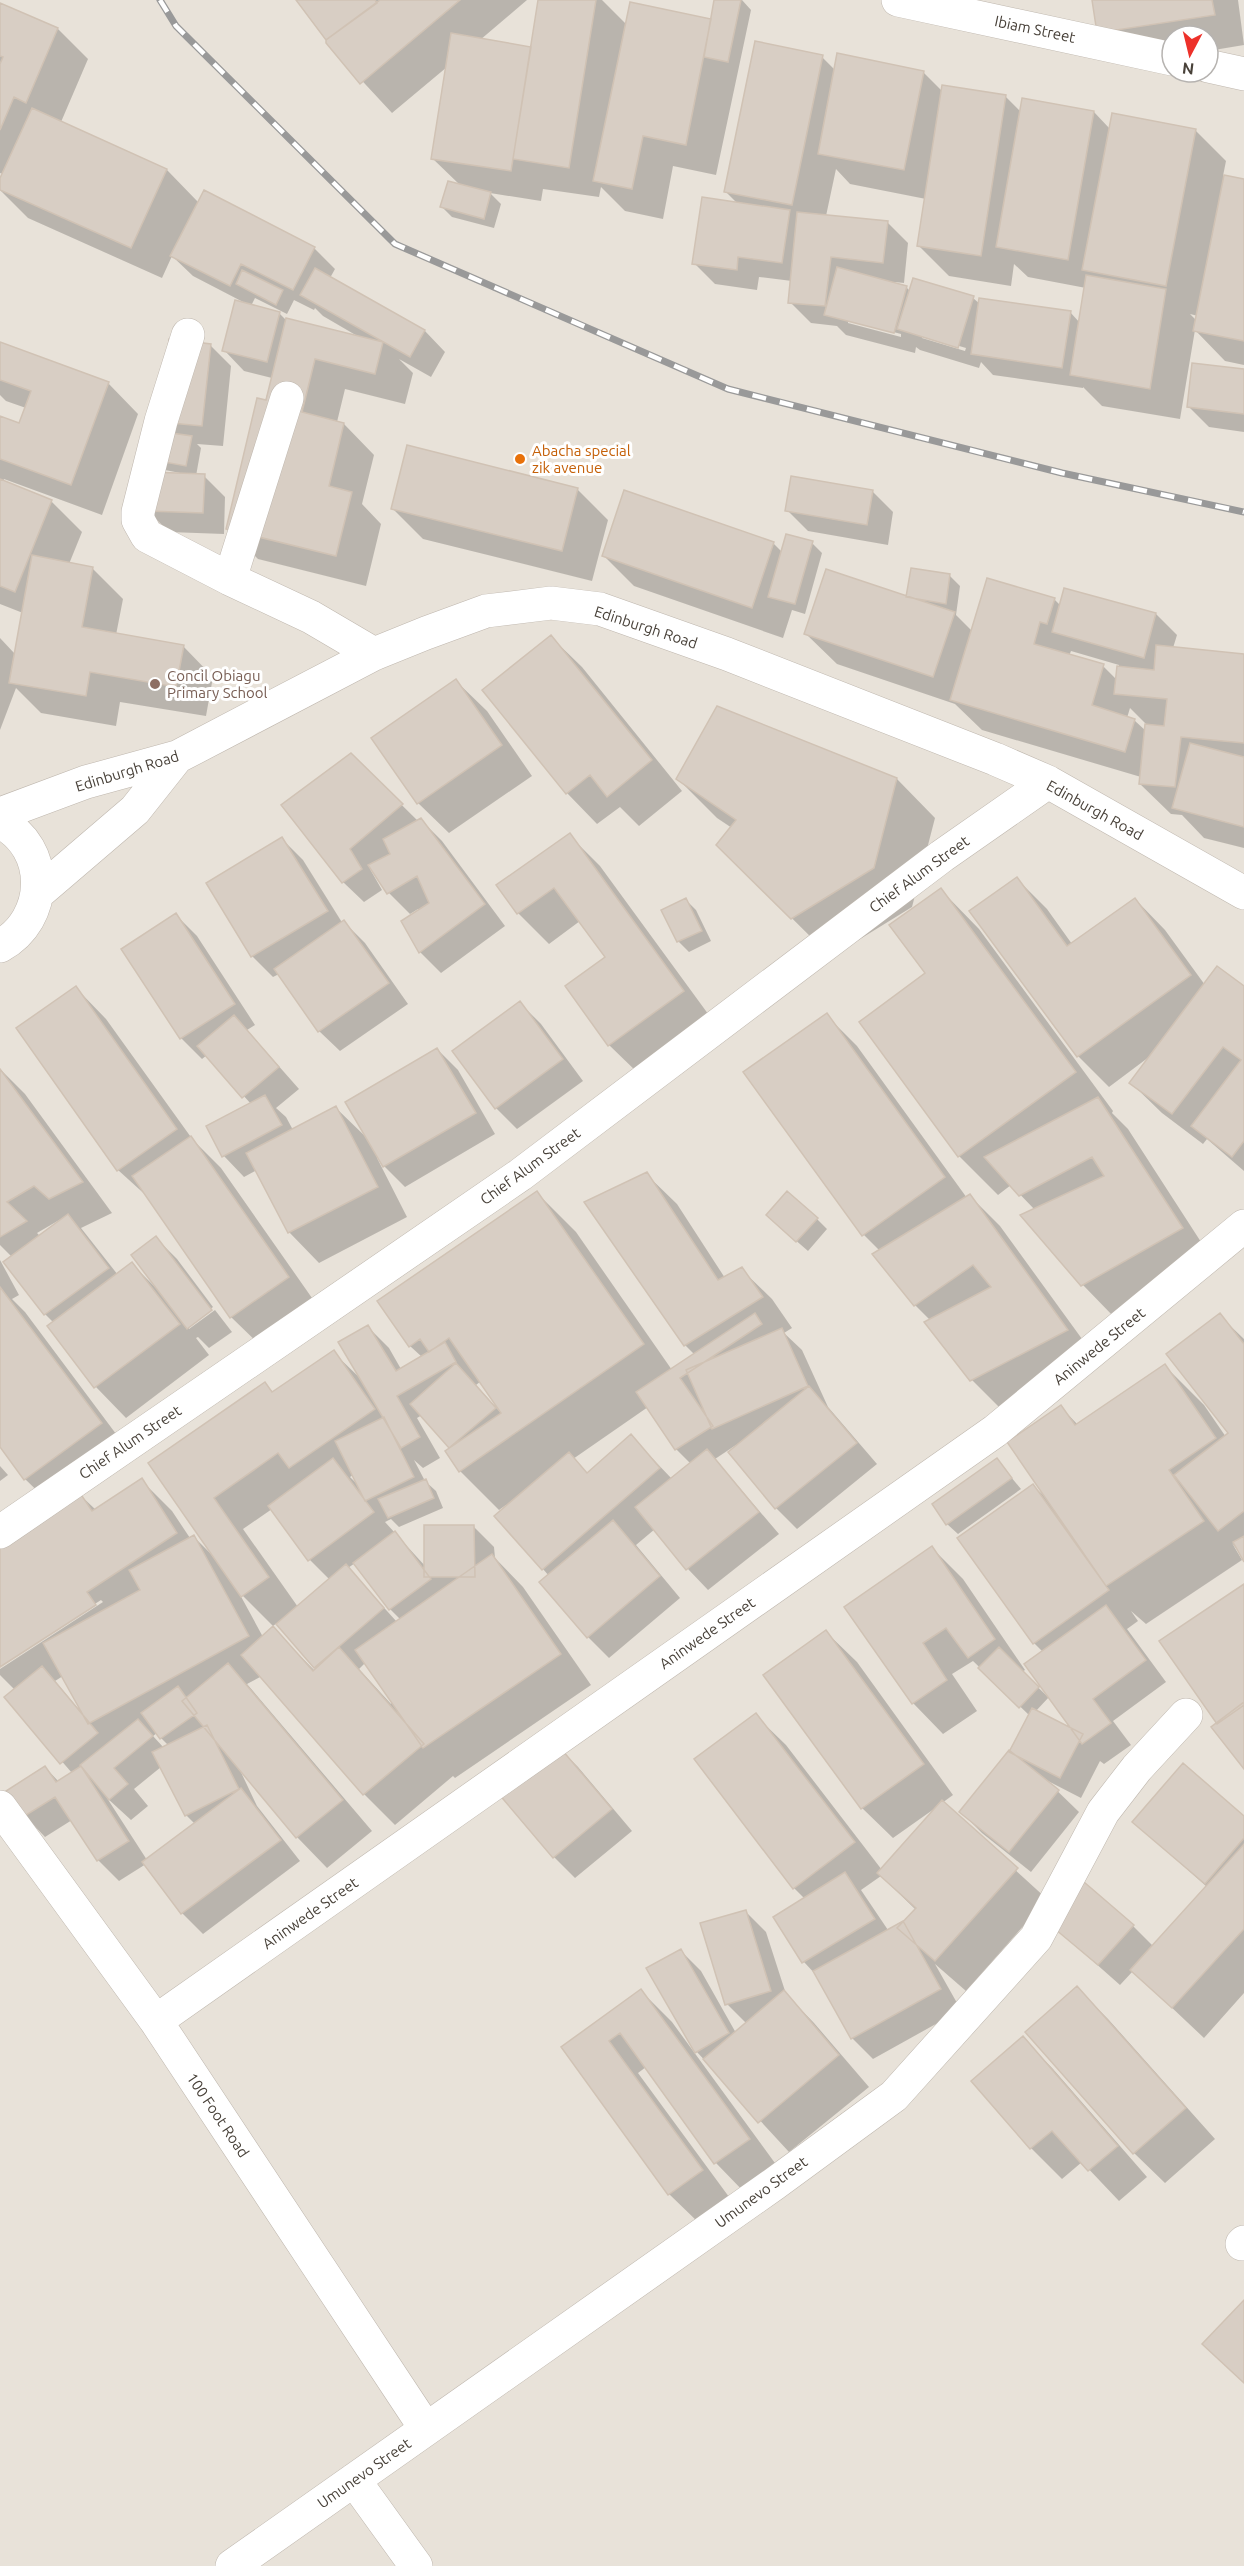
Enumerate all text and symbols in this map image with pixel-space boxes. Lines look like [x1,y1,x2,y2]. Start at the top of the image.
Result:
street label: Ibiam Street [993,12,1077,46]
north arrow [1160,24,1220,84]
text: N [1181,59,1195,79]
place label: Abacha special zik avenue [532,442,631,476]
marker: Abacha special zik avenue [513,452,527,466]
street label: Edinburgh Road [592,602,700,652]
place label: Concil Obiagu Primary School [167,667,268,701]
marker: Concil Obiagu Primary School [148,677,162,691]
street label: Edinburgh Road [73,747,181,795]
street label: Edinburgh Road [1044,777,1146,843]
street label: Chief Alum Street [866,832,972,916]
street label: Chief Alum Street [477,1124,583,1208]
street label: Aninwede Street [1050,1304,1148,1388]
street label: Chief Alum Street [76,1402,184,1482]
street label: Aninwede Street [656,1594,758,1672]
street label: Aninwede Street [259,1874,361,1952]
street label: 100 Foot Road [184,2070,252,2160]
street label: Umunevo Street [712,2153,811,2231]
street label: Umunevo Street [314,2434,414,2512]

